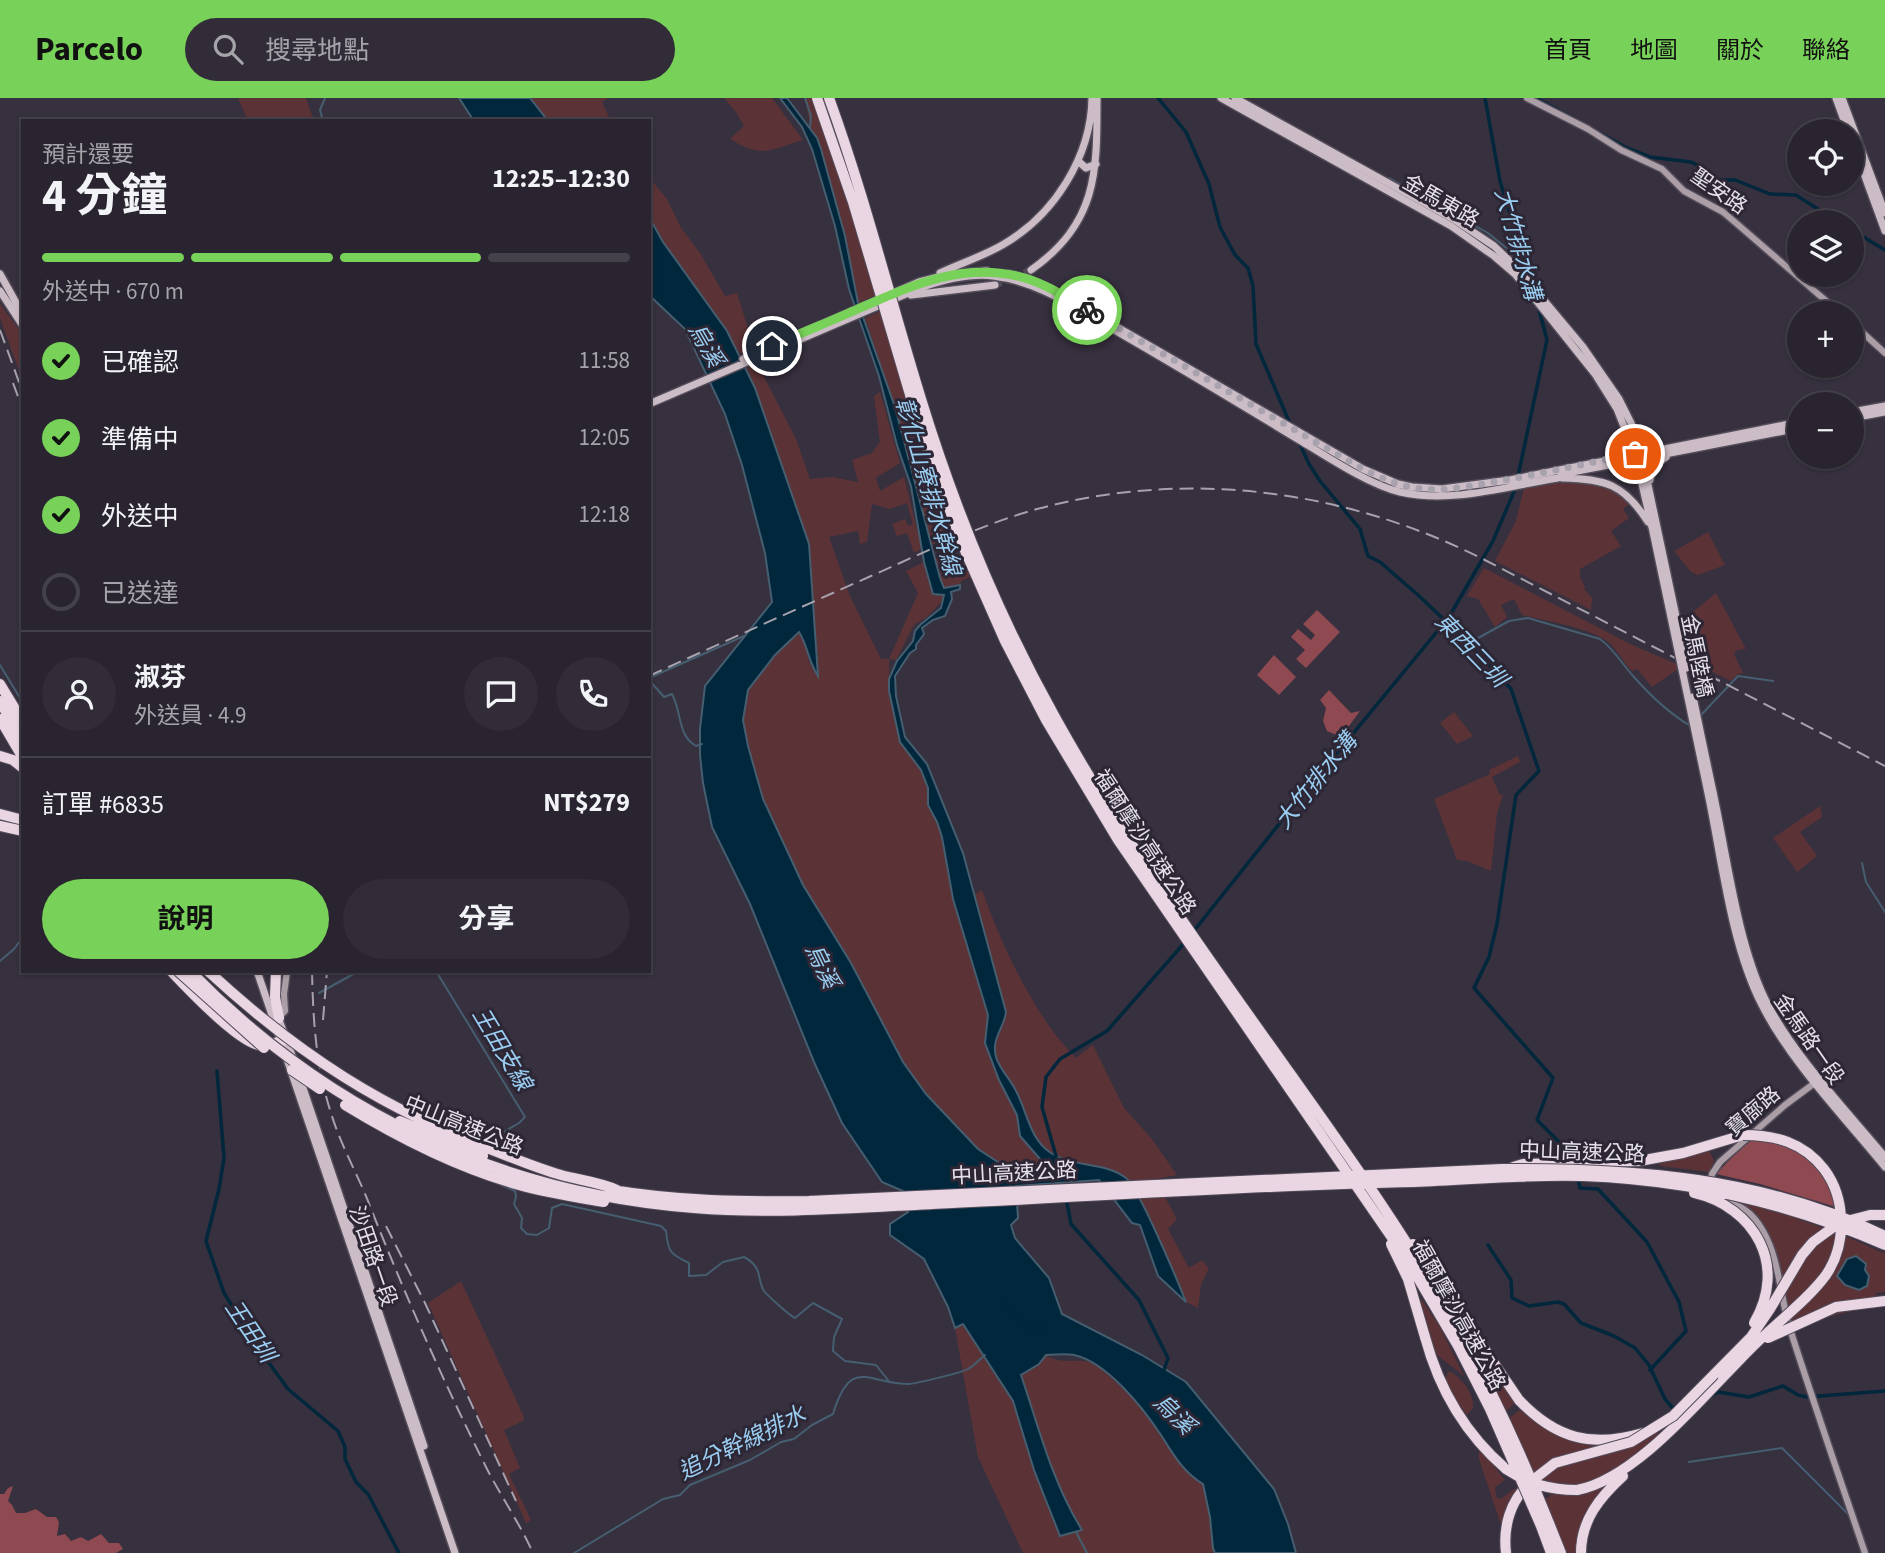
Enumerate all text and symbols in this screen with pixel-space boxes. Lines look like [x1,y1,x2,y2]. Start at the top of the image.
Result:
search box [185,18,675,81]
text: Parcelo [35,26,143,73]
icon: search [209,30,247,68]
text: 搜尋地點 [265,32,369,69]
text: 首頁 [1544,33,1592,68]
text: 地圖 [1630,33,1678,68]
text: 關於 [1716,33,1764,68]
text: 聯絡 [1802,33,1850,68]
map controls [1787,119,1864,469]
button: locate [1787,119,1864,196]
text: 預計還要 [42,138,134,171]
text: 12:25–12:30 [492,160,630,197]
street label: 聖安路 [1685,161,1753,221]
text: 4 分鐘 [42,164,168,229]
street label: 金馬東路 [1397,167,1485,235]
water label: 大竹排水溝 [1486,184,1551,307]
button: layers [1787,210,1864,287]
text: 外送中 · 670 m [42,275,184,308]
courier [1052,275,1122,345]
icon: bike [1068,291,1106,329]
button: + [1787,301,1864,378]
pin [742,316,802,376]
water label: 烏溪 [680,317,733,376]
icon: home [753,327,791,365]
icon: check [42,342,80,380]
text: 已確認 [101,344,179,381]
text: 11:58 [579,344,630,377]
button: − [1787,392,1864,469]
water label: 彰化山寮排水幹線 [887,393,970,582]
icon: check [42,419,80,457]
text: 準備中 [101,421,179,458]
text: 12:05 [579,421,630,454]
pin [1605,424,1665,484]
icon: bag [1616,435,1654,473]
icon: check [42,496,80,534]
text: 外送中 [101,498,179,535]
text: 12:18 [579,498,630,531]
text: 已送達 [101,575,179,612]
water label: 東西三圳 [1427,605,1517,697]
street label: 金馬陸橋 [1674,612,1720,700]
button: person [42,657,116,731]
button: chat [464,657,538,731]
button: phone [556,657,630,731]
text: 淑芬 [134,659,186,696]
text: 外送員 · 4.9 [134,699,247,732]
water label: 大竹排水溝 [1267,724,1367,836]
street label: 福爾摩沙高速公路 [1087,763,1203,921]
text: NT$279 [543,784,630,821]
text: 訂單 #6835 [42,786,164,823]
button: 說明 [42,879,329,959]
button: 分享 [343,879,630,959]
water label: 烏溪 [797,938,848,997]
street label: 金馬路一段 [1767,987,1851,1091]
water label: 王田支線 [464,1001,541,1099]
street label: 寶廍路 [1719,1079,1787,1143]
street label: 中山高速公路 [400,1087,528,1163]
street label: 中山高速公路 [1519,1135,1645,1169]
street label: 中山高速公路 [950,1155,1078,1191]
street label: 沙田路一段 [342,1201,404,1311]
street label: 福爾摩沙高速公路 [1405,1234,1513,1396]
water label: 王田圳 [217,1293,285,1371]
water label: 烏溪 [1146,1386,1204,1444]
water label: 追分幹線排水 [673,1397,812,1488]

